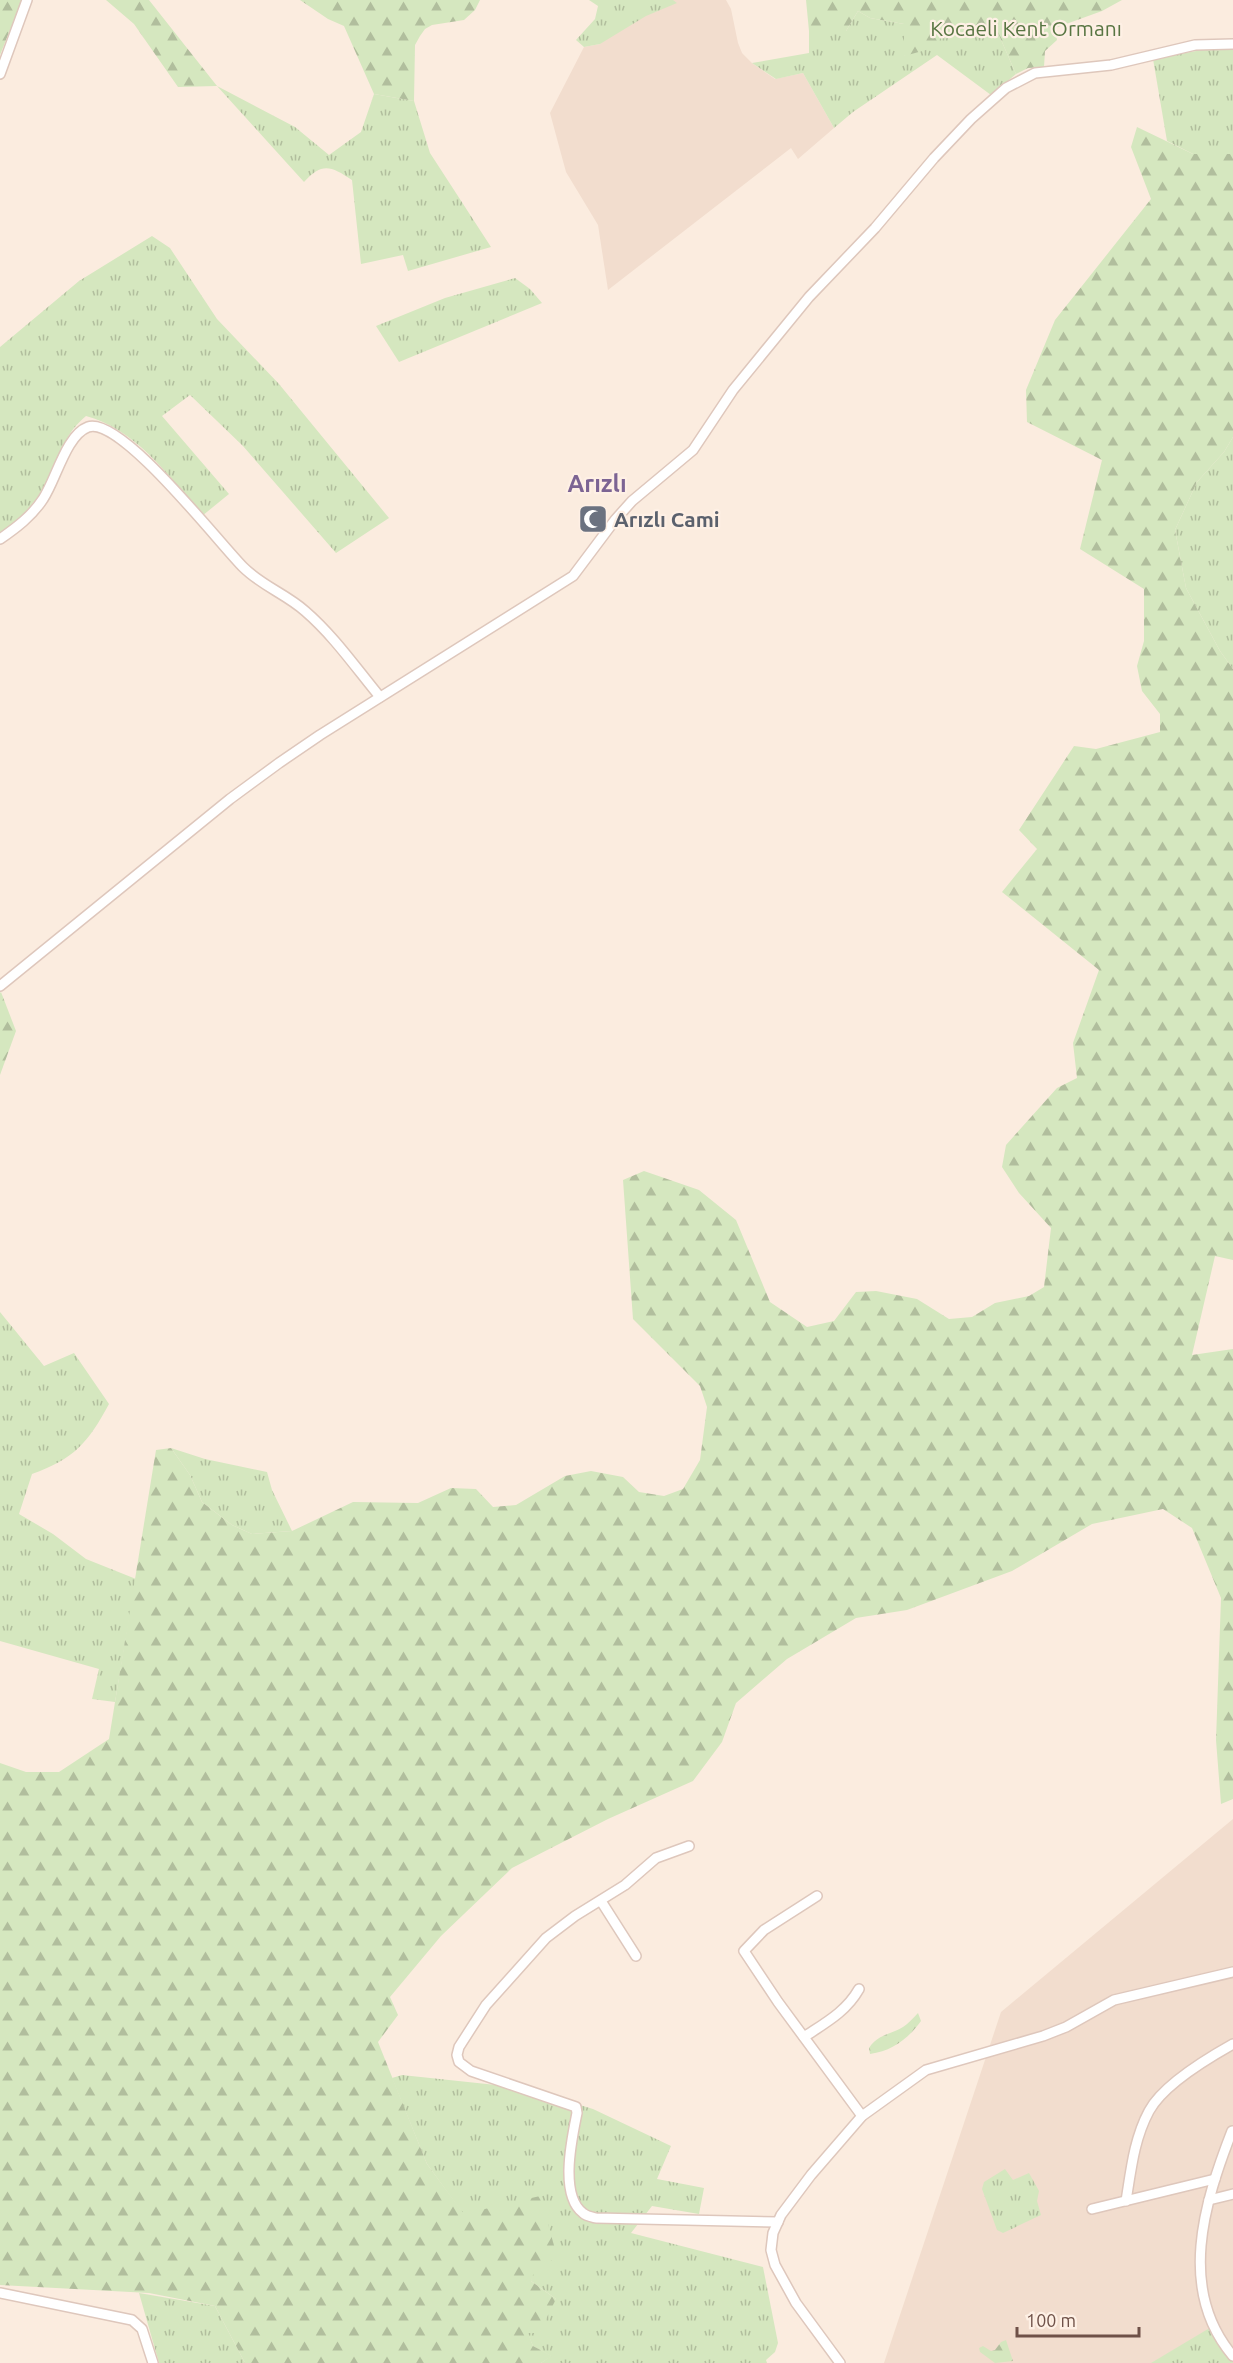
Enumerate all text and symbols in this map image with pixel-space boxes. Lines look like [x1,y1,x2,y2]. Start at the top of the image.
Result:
park label: Kocaeli Kent Ormanı [930,16,1122,40]
district label: Arızlı [567,470,627,497]
mosque icon: Arızlı Cami [577,503,609,535]
place label: Arızlı Cami [614,507,720,531]
scale bar [1017,2300,1138,2338]
text: 100 m [1026,2310,1076,2330]

